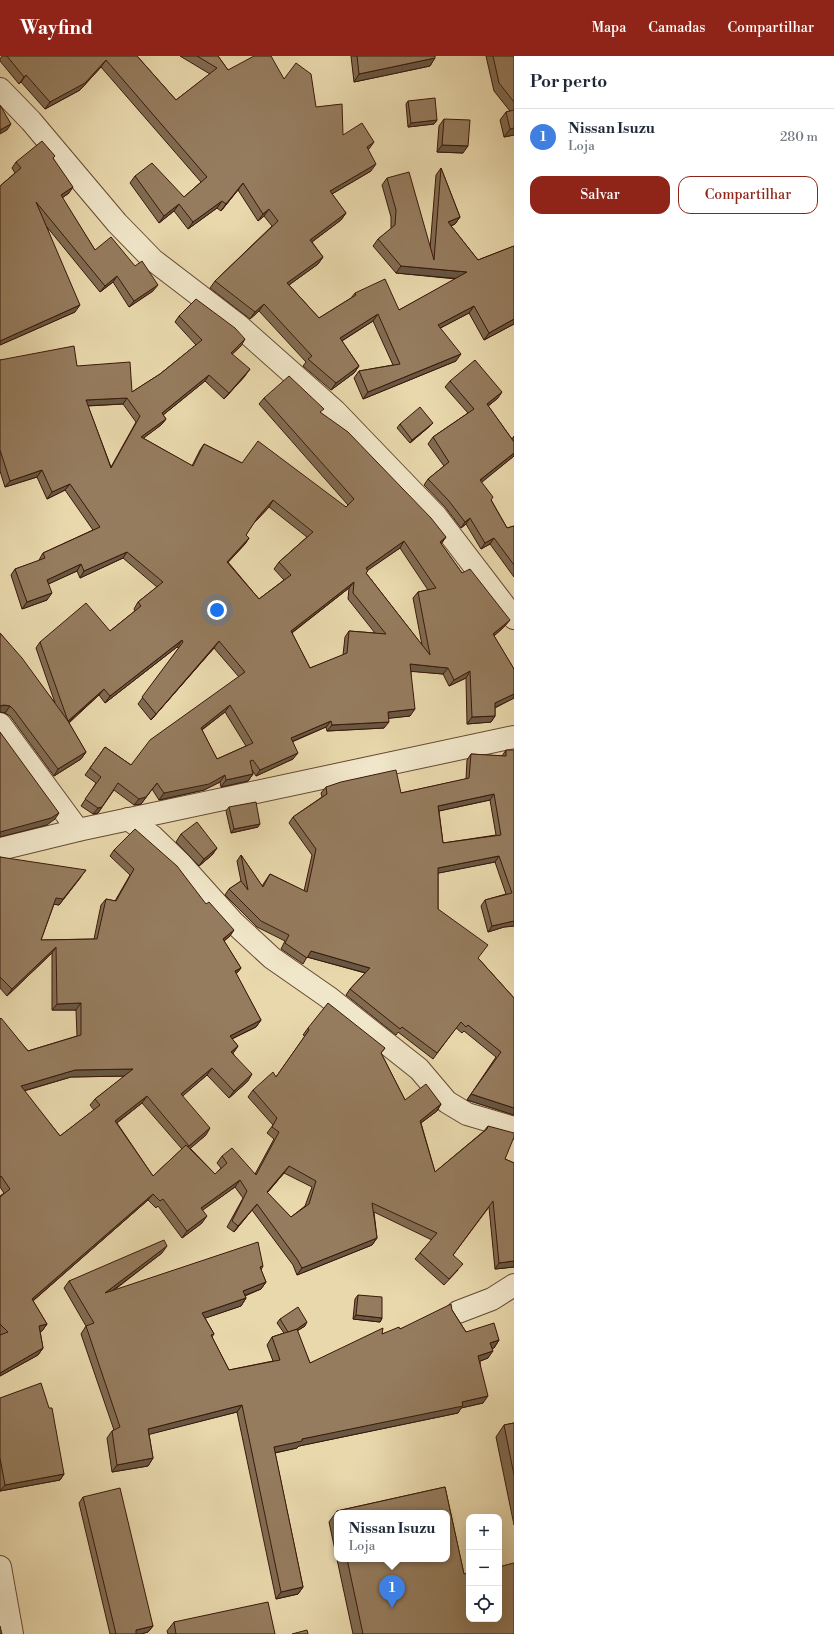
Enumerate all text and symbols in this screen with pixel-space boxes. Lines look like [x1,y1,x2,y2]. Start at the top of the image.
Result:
text: Wayfind [20,16,93,40]
text: Mapa [592,19,626,37]
text: Camadas [648,19,705,37]
text: Compartilhar [727,19,814,37]
text: Por perto [530,71,607,93]
text: Nissan Isuzu [568,119,655,138]
text: 1 [540,129,546,145]
text: 280 m [780,129,818,145]
text: Loja [568,138,595,154]
button: Salvar [530,176,670,214]
button: Compartilhar [678,176,818,214]
your location [207,600,227,620]
popup [334,1510,450,1562]
map controls [466,1514,502,1622]
button: + [466,1514,502,1550]
text: Nissan Isuzu [348,1519,436,1538]
text: Loja [348,1538,375,1554]
button: − [466,1550,502,1586]
pin: 1 [379,1575,405,1608]
button: locate [466,1586,502,1622]

